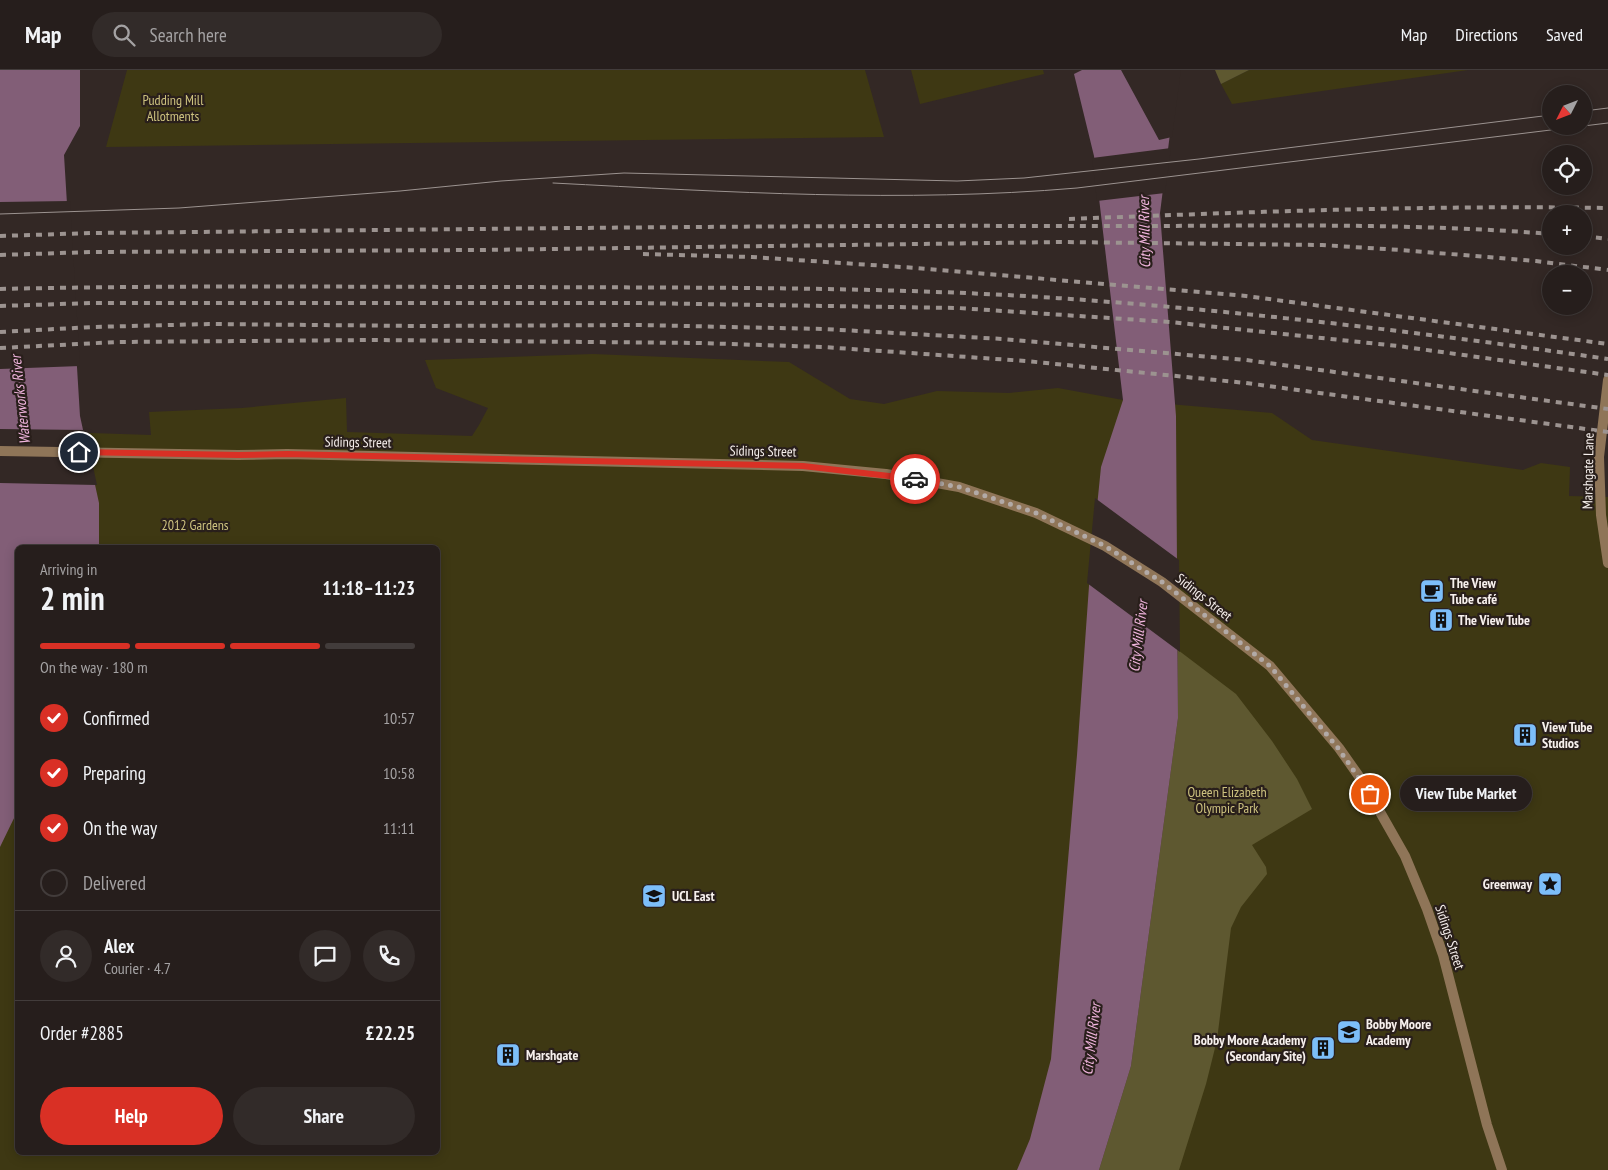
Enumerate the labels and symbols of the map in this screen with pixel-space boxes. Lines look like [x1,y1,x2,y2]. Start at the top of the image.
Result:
north arrow [1542,85,1592,135]
park label: Pudding Mill Allotments [143,91,204,125]
water label: City Mill River [1134,194,1154,268]
water label: Waterworks River [6,352,34,446]
pin [58,431,100,473]
street label: Sidings Street [324,432,392,452]
street label: Marshgate Lane [1578,432,1598,509]
street label: Sidings Street [729,441,797,461]
courier [890,454,940,504]
park label: 2012 Gardens [161,516,229,534]
street label: Sidings Street [1172,569,1236,625]
place label: The View Tube café [1450,574,1497,608]
cafe icon: The View Tube café [1419,578,1445,604]
water label: City Mill River [1124,597,1152,673]
building icon: The View Tube [1428,607,1454,633]
place label: The View Tube [1458,611,1530,629]
place label: View Tube Studios [1541,718,1593,752]
building icon: View Tube Studios [1512,722,1538,748]
pin [1349,773,1391,815]
callout: View Tube Market [1400,776,1532,812]
park label: Queen Elizabeth Olympic Park [1187,783,1267,817]
place icon: Greenway [1537,871,1563,897]
place label: Greenway [1483,875,1532,893]
school or university icon: UCL East [641,883,667,909]
place label: UCL East [672,887,715,905]
street label: Sidings Street [1431,902,1469,972]
water label: City Mill River [1077,1000,1105,1076]
place label: Bobby Moore Academy [1365,1015,1431,1049]
school or university icon: Bobby Moore Academy [1336,1019,1362,1045]
place label: Bobby Moore Academy (Secondary Site) [1194,1031,1306,1065]
building icon: Bobby Moore Academy (Secondary Site) [1310,1035,1336,1061]
building icon: Marshgate [495,1042,521,1068]
place label: Marshgate [526,1046,578,1064]

